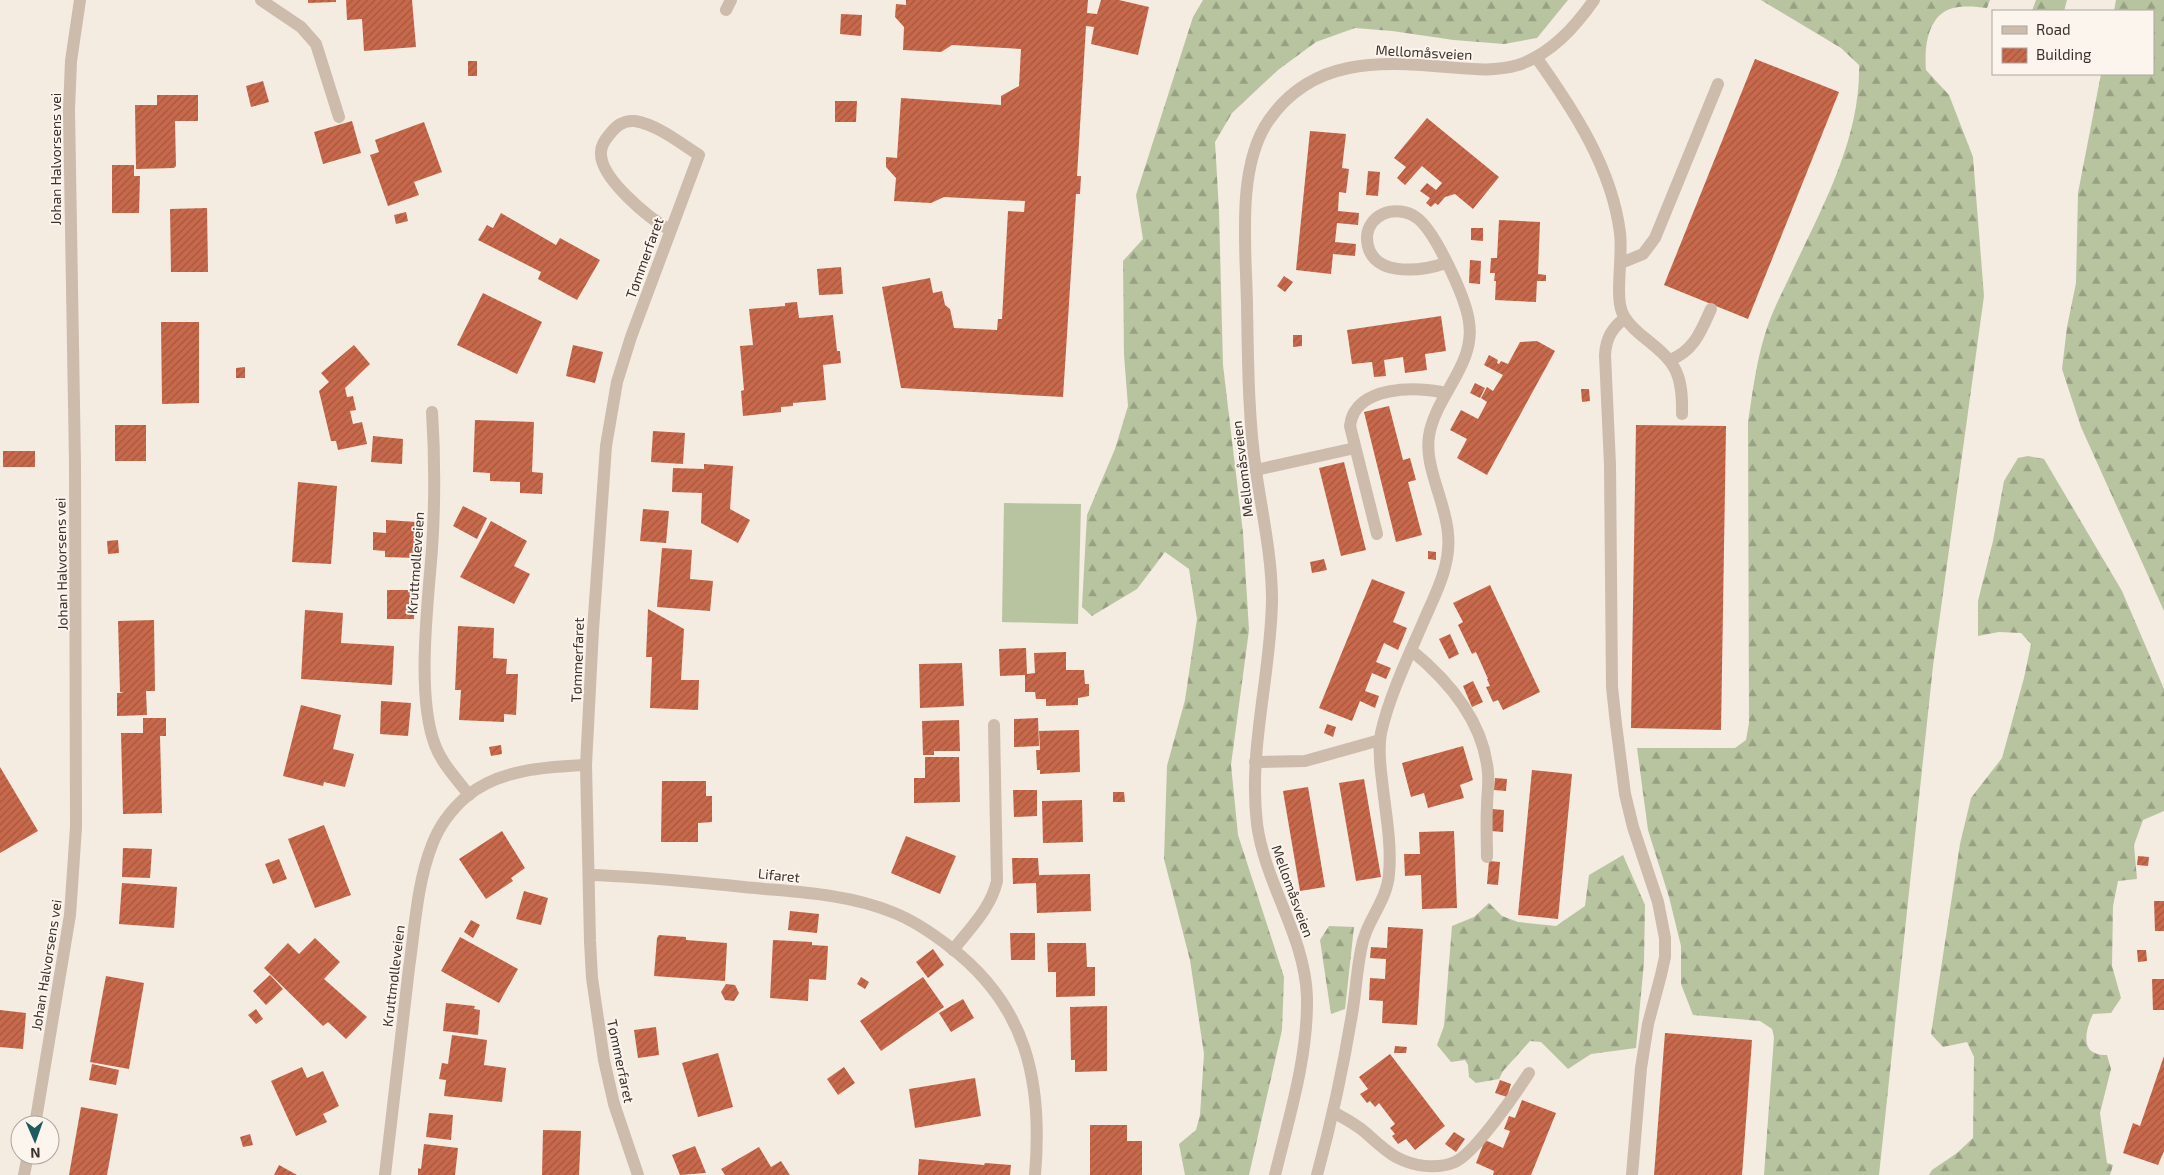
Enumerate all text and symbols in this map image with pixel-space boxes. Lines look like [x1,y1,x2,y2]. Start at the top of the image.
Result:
legend [1992,10,2154,75]
text: Road [2036,20,2071,38]
street label: Mellomåsveien [1375,41,1473,63]
text: Building [2036,45,2092,63]
street label: Johan Halvorsens vei [47,93,64,225]
street label: Tømmerfaret [621,215,667,301]
street label: Mellomåsveien [1228,420,1256,518]
street label: Johan Halvorsens vei [51,498,71,630]
street label: Kruttmølleveien [403,511,427,615]
street label: Tømmerfaret [567,617,587,703]
street label: Mellomåsveien [1268,842,1318,940]
street label: Lifaret [757,864,801,886]
street label: Johan Halvorsens vei [27,898,65,1032]
street label: Kruttmølleveien [378,924,408,1028]
street label: Tømmerfaret [604,1018,638,1104]
north arrow [10,1115,60,1165]
text: N [30,1145,41,1162]

